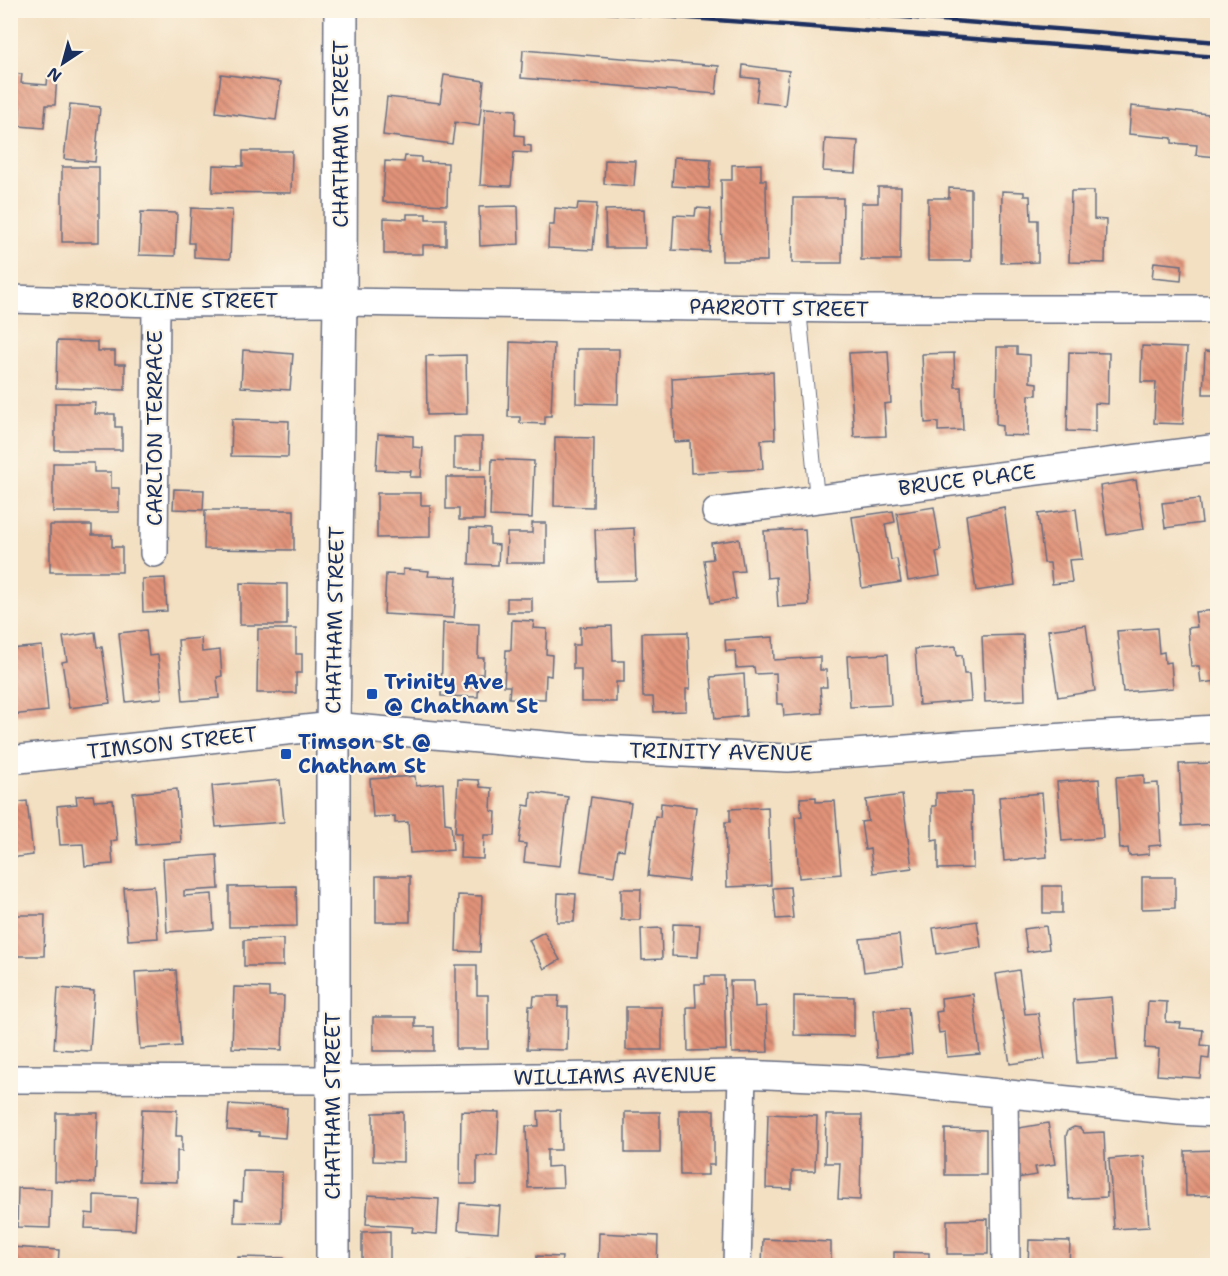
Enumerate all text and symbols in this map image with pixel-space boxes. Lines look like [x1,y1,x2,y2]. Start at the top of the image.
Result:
north arrow [33,33,93,93]
street label: CHATHAM STREET [327,40,355,228]
text: N [43,63,66,87]
street label: BROOKLINE STREET [72,287,278,315]
street label: PARROTT STREET [689,292,869,324]
street label: CARLTON TERRACE [141,330,169,526]
street label: BRUCE PLACE [897,458,1037,502]
street label: CHATHAM STREET [319,526,351,714]
place label: Trinity Ave @ Chatham St [384,668,538,720]
marker: Trinity Ave @ Chatham St [365,687,379,701]
street label: TIMSON STREET [85,720,259,766]
place label: Timson St @ Chatham St [298,728,431,780]
street label: TRINITY AVENUE [629,736,813,768]
marker: Timson St @ Chatham St [279,747,293,761]
street label: CHATHAM STREET [319,1012,347,1200]
street label: WILLIAMS AVENUE [513,1060,717,1092]

